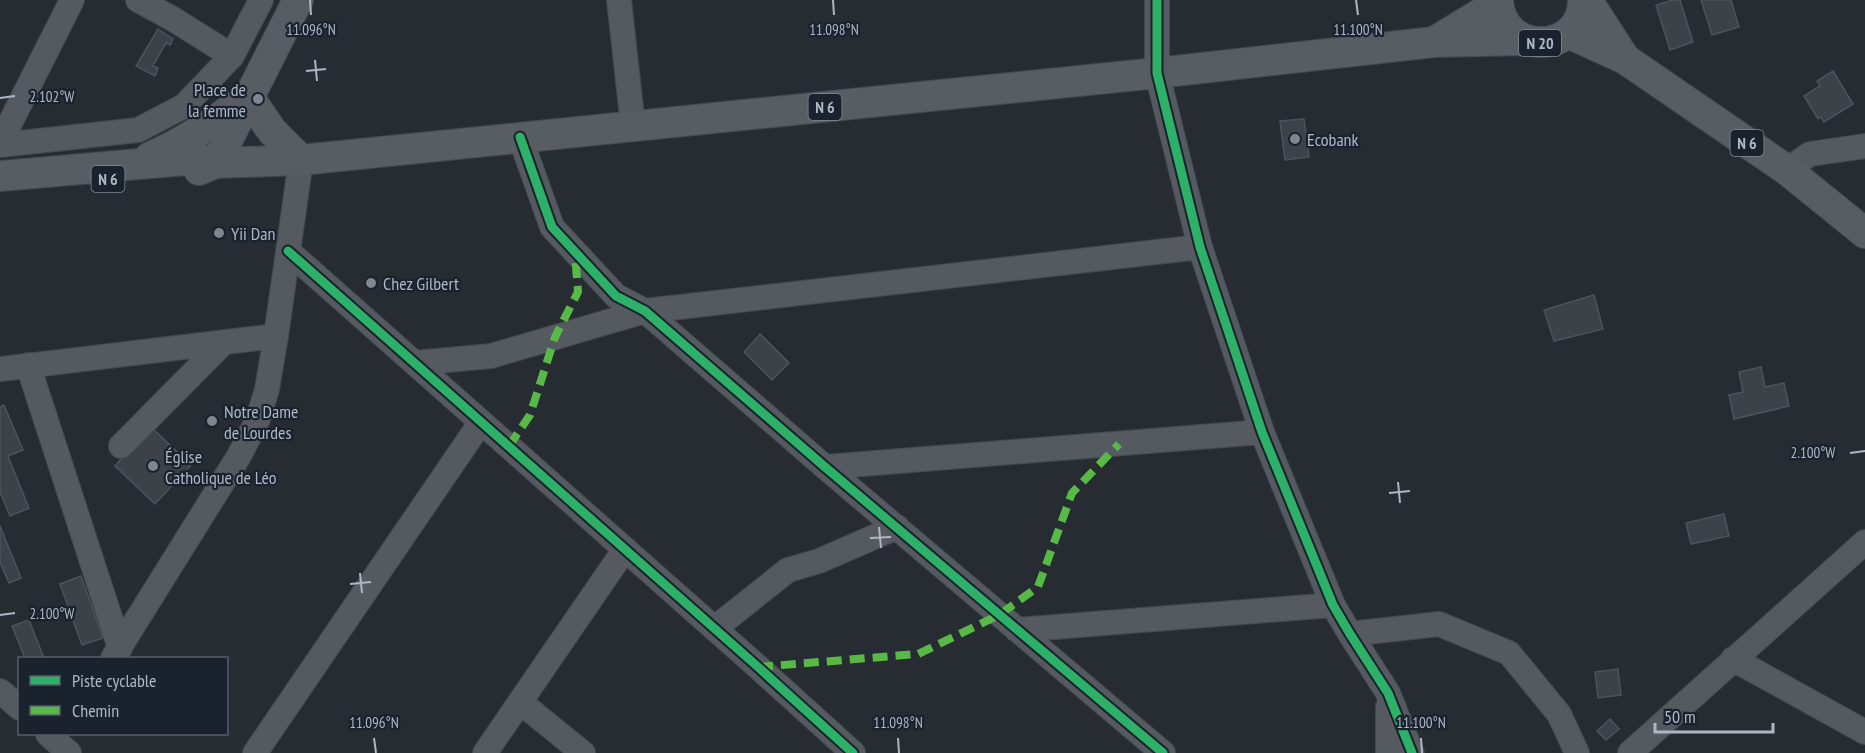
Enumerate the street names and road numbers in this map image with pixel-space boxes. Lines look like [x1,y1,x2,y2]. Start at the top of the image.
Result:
road number: N 20 [1519,30,1561,56]
road number: N 6 [808,94,842,120]
road number: N 6 [1730,130,1764,156]
road number: N 6 [92,166,124,192]

